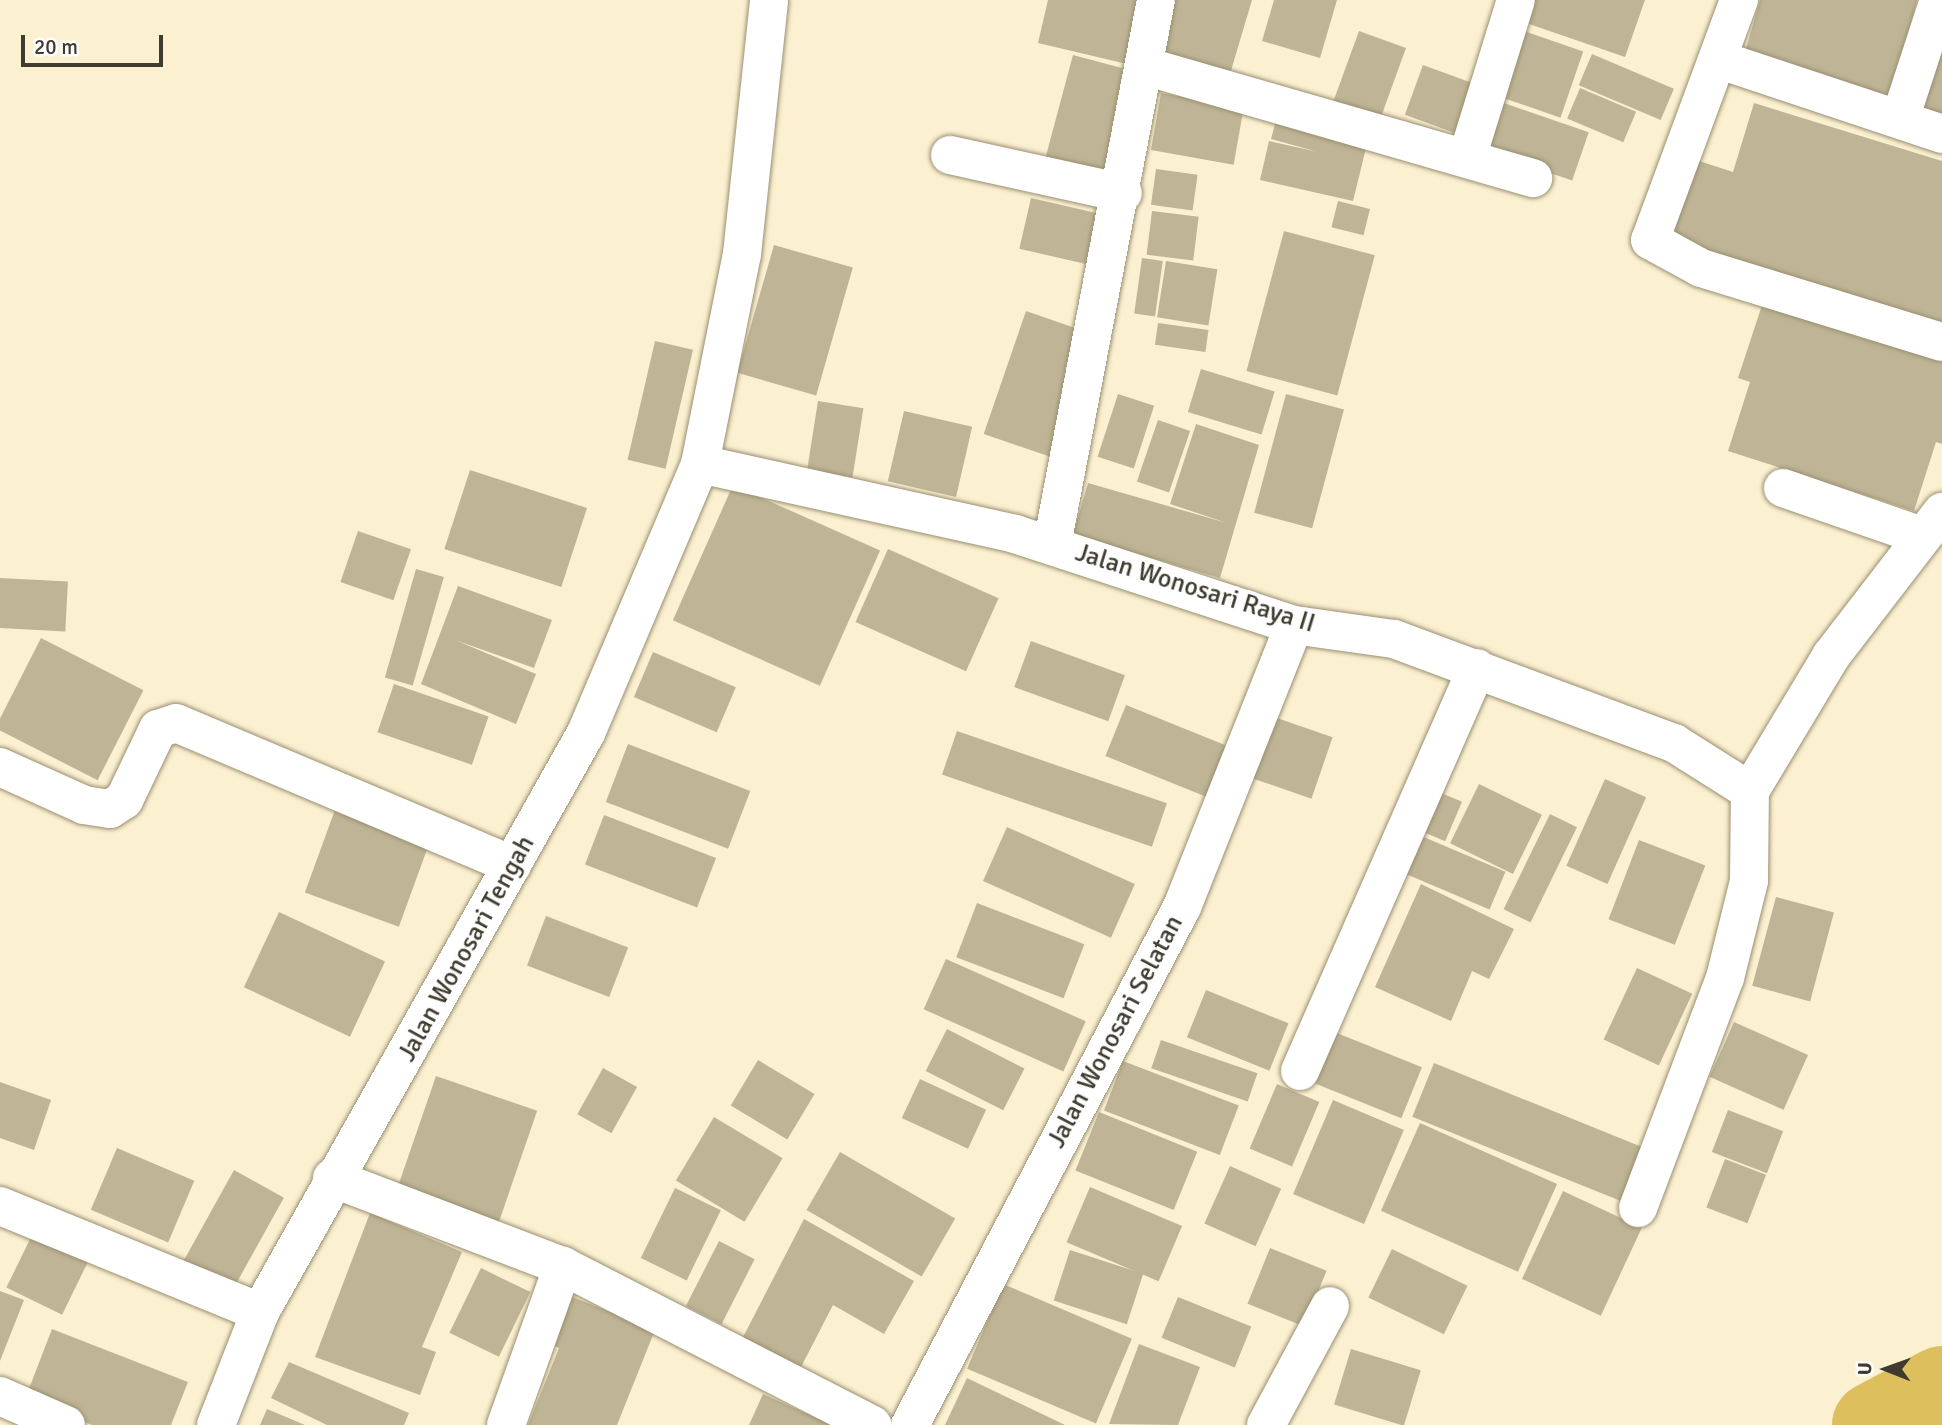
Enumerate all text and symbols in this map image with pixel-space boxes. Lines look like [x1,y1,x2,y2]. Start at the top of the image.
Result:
scale bar [24,21,166,65]
text: 20 m [34,34,78,60]
street label: Jalan Wonosari Raya II [1071,538,1319,640]
street label: Jalan Wonosari Tengah [392,831,542,1067]
street label: Jalan Wonosari Selatan [1041,910,1191,1154]
north arrow [1851,1334,1921,1404]
text: U [1853,1362,1877,1375]

